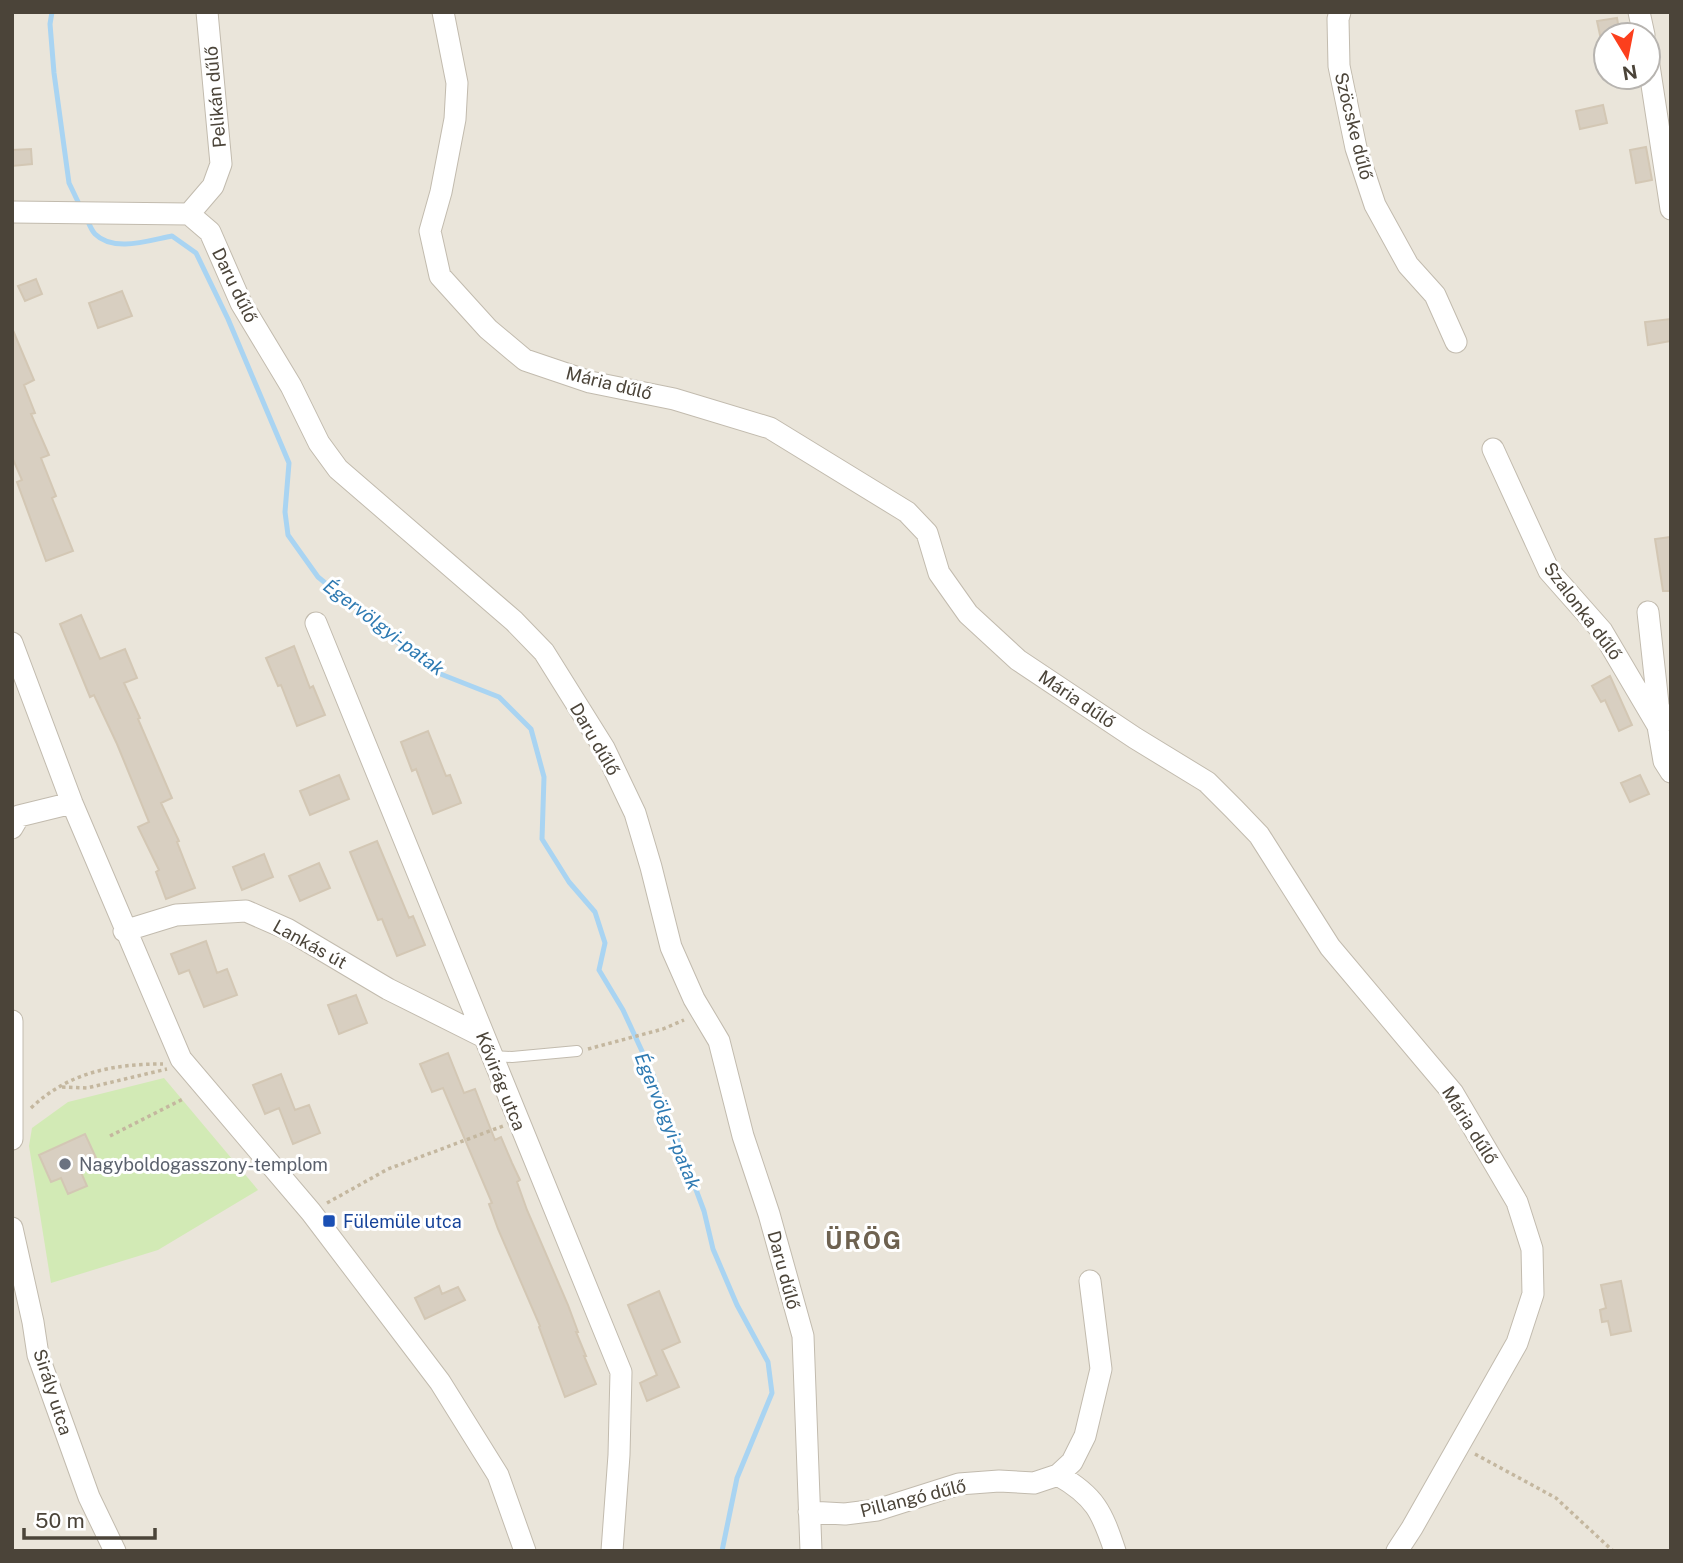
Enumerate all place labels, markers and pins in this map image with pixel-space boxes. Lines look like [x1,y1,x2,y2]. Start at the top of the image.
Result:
place label: Nagyboldogasszony-templom [79,1154,328,1175]
marker: Nagyboldogasszony-templom [57,1156,73,1172]
place label: Fülemüle utca [343,1211,462,1232]
marker: Fülemüle utca [321,1213,337,1229]

